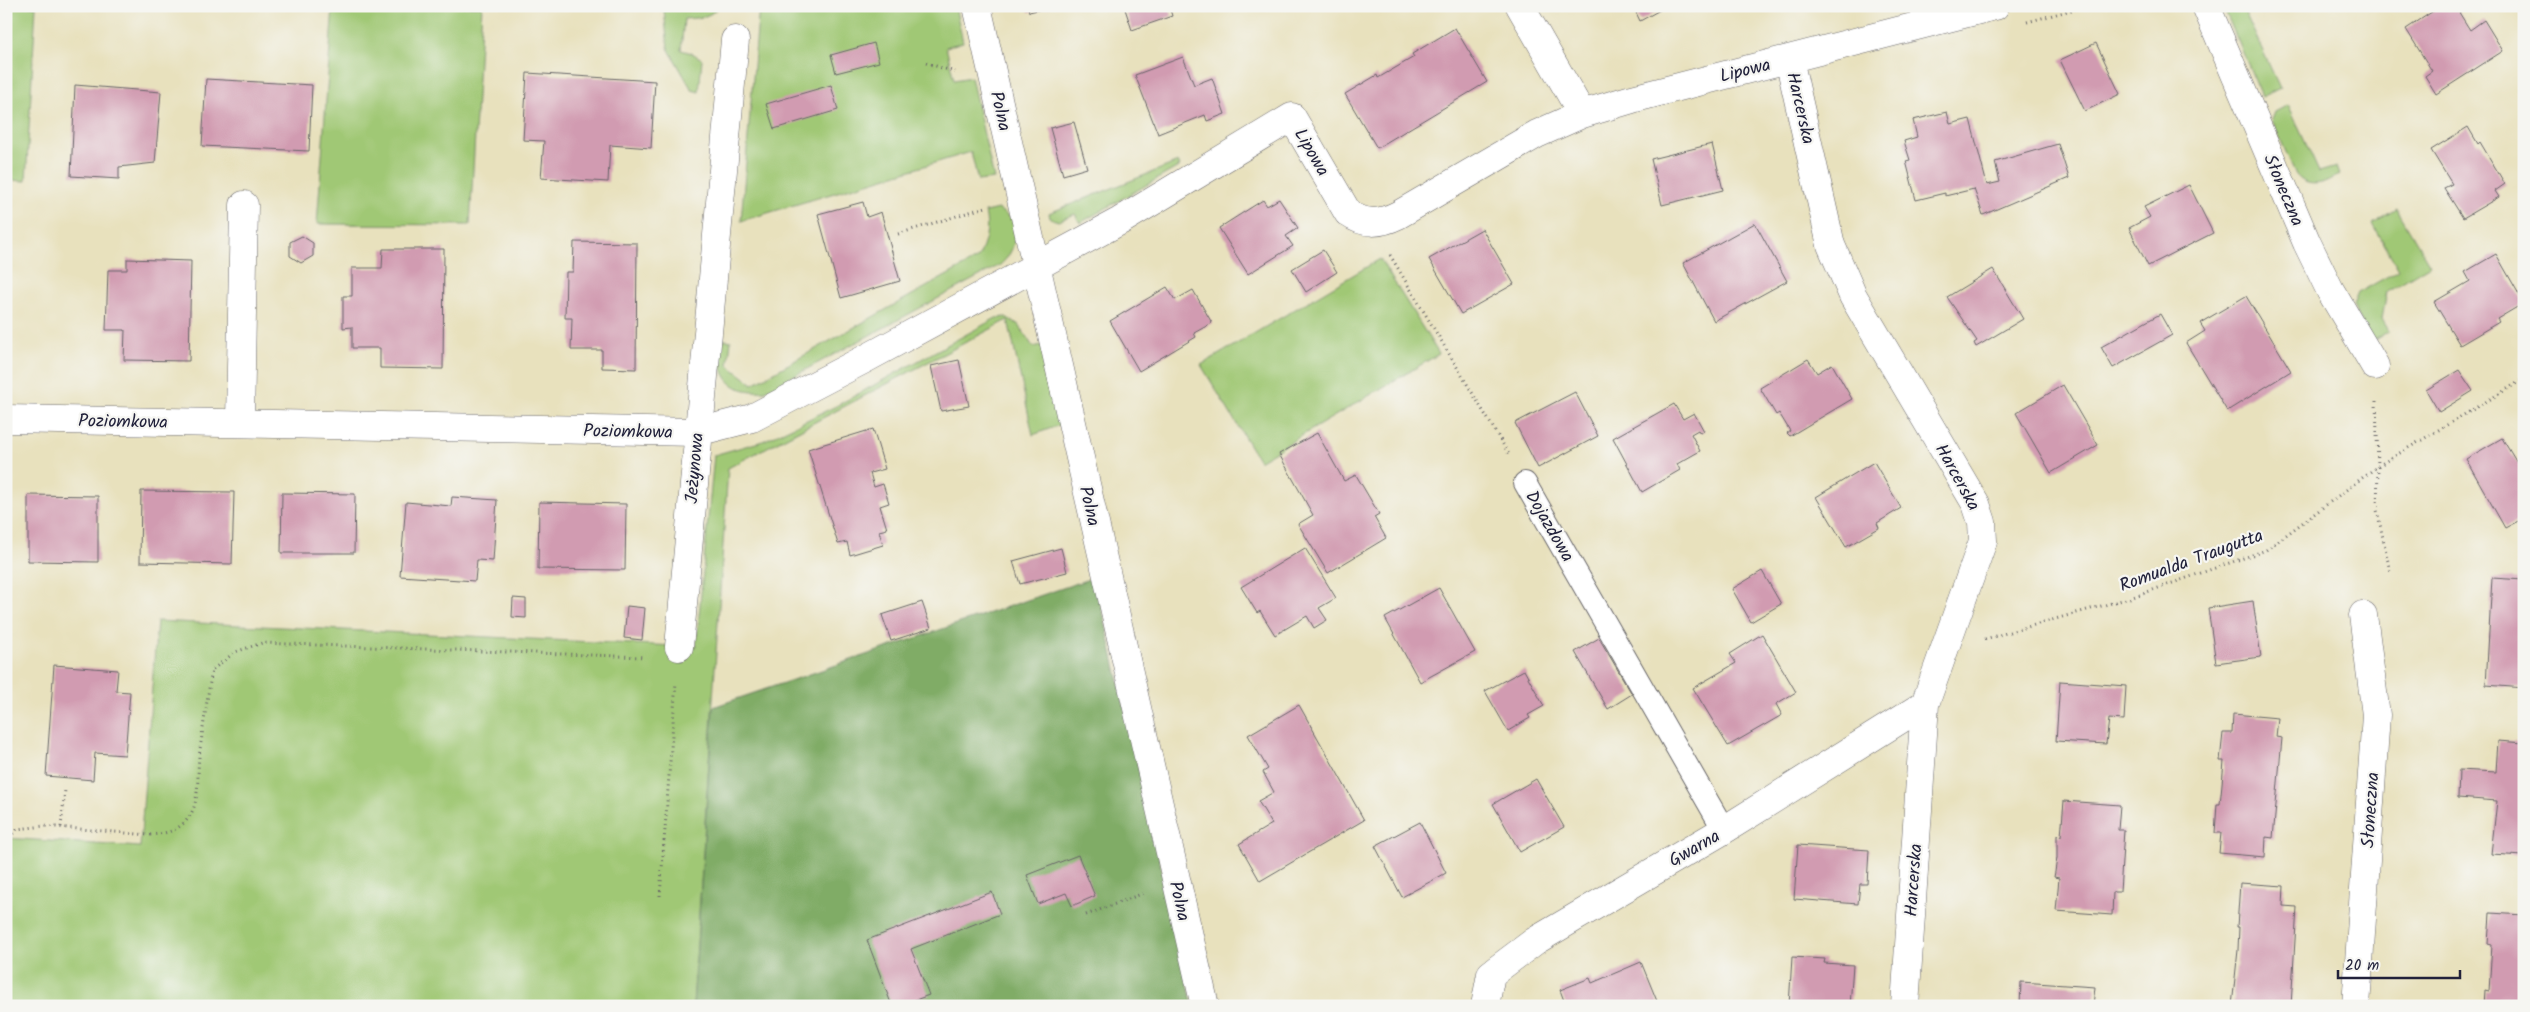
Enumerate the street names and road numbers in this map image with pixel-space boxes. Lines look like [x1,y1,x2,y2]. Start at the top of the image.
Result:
street label: Lipowa [1717,51,1774,92]
street label: Harcerska [1777,69,1822,147]
street label: Polna [981,88,1018,134]
street label: Lipowa [1285,123,1336,182]
street label: Słoneczna [2254,150,2311,231]
street label: Poziomkowa [78,407,168,438]
street label: Poziomkowa [583,417,673,448]
street label: Jeżynowa [678,431,713,505]
street label: Harcerska [1926,439,1987,517]
street label: Polna [1070,483,1107,529]
street label: Dojazdowa [1517,486,1581,568]
street label: Romualda Traugutta [2115,522,2268,601]
street label: Słoneczna [2354,771,2389,849]
street label: Gwarna [1663,823,1726,876]
street label: Harcerska [1897,843,1932,918]
street label: Polna [1160,878,1197,924]

